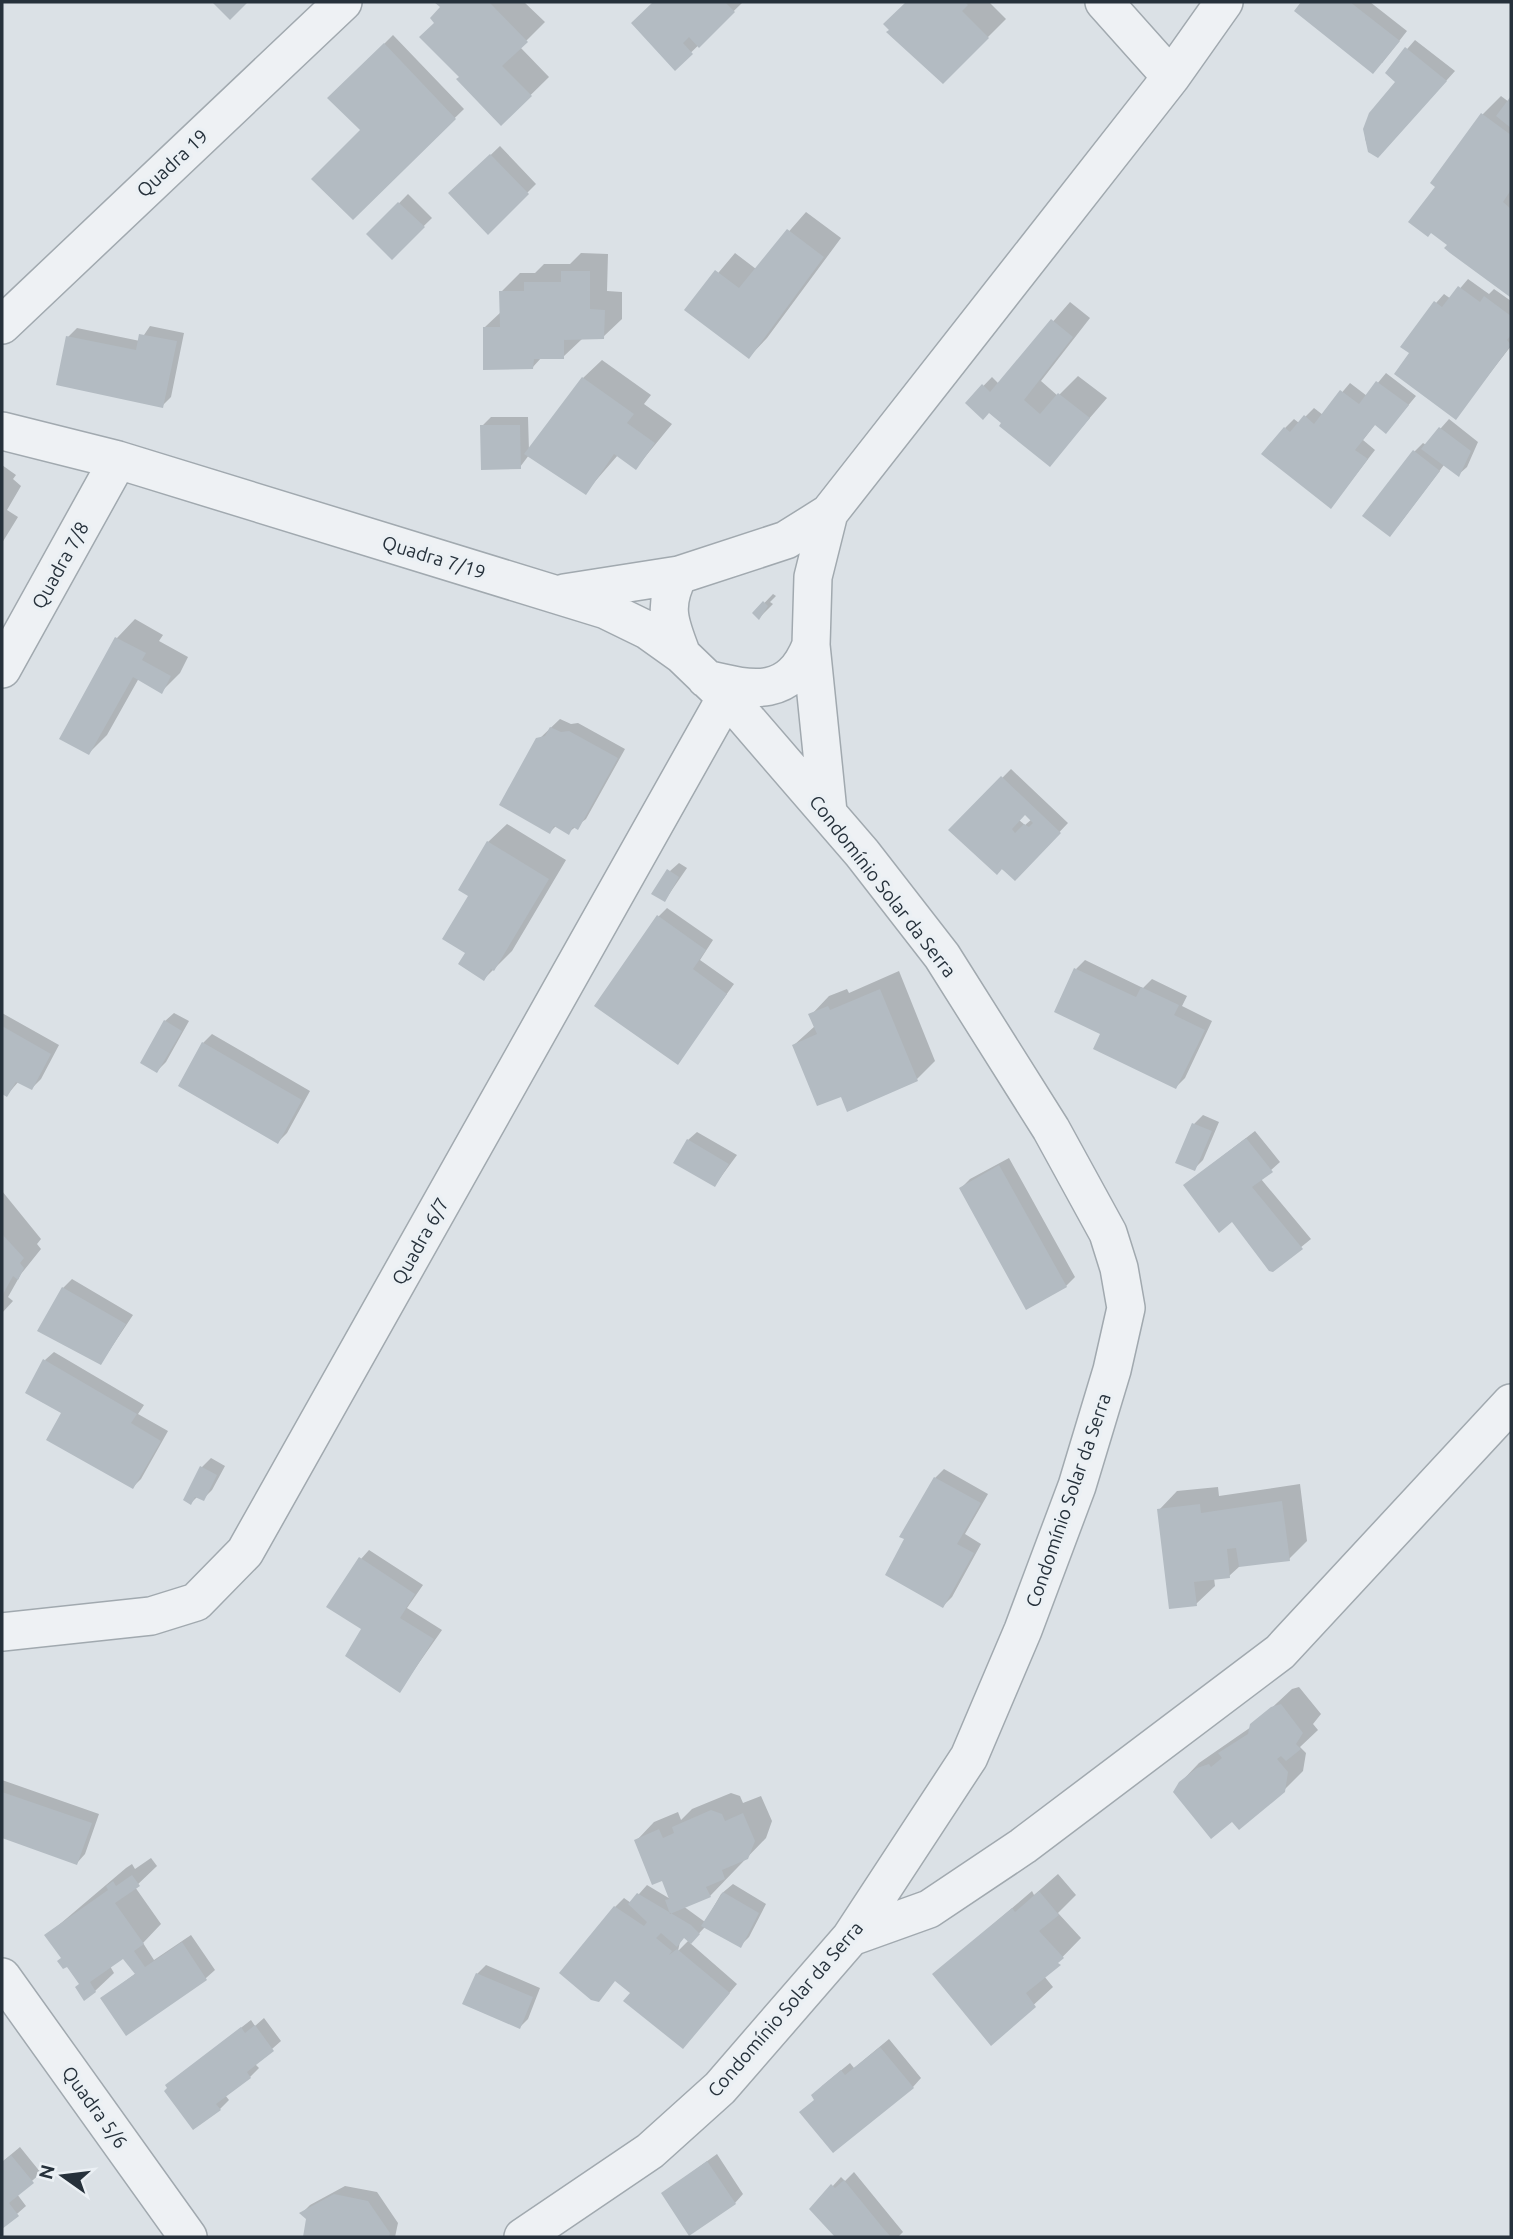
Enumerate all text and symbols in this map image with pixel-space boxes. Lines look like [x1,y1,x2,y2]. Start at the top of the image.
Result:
street label: Quadra 19 [132,125,212,201]
street label: Quadra 7/8 [27,518,93,612]
street label: Quadra 7/19 [380,531,488,583]
street label: Condomínio Solar da Serra [805,791,961,981]
street label: Quadra 6/7 [387,1194,453,1288]
street label: Condomínio Solar da Serra [1021,1390,1115,1610]
street label: Condomínio Solar da Serra [703,1917,867,2101]
street label: Quadra 5/6 [58,2062,132,2152]
north arrow [28,2141,98,2211]
text: N [34,2162,59,2181]

